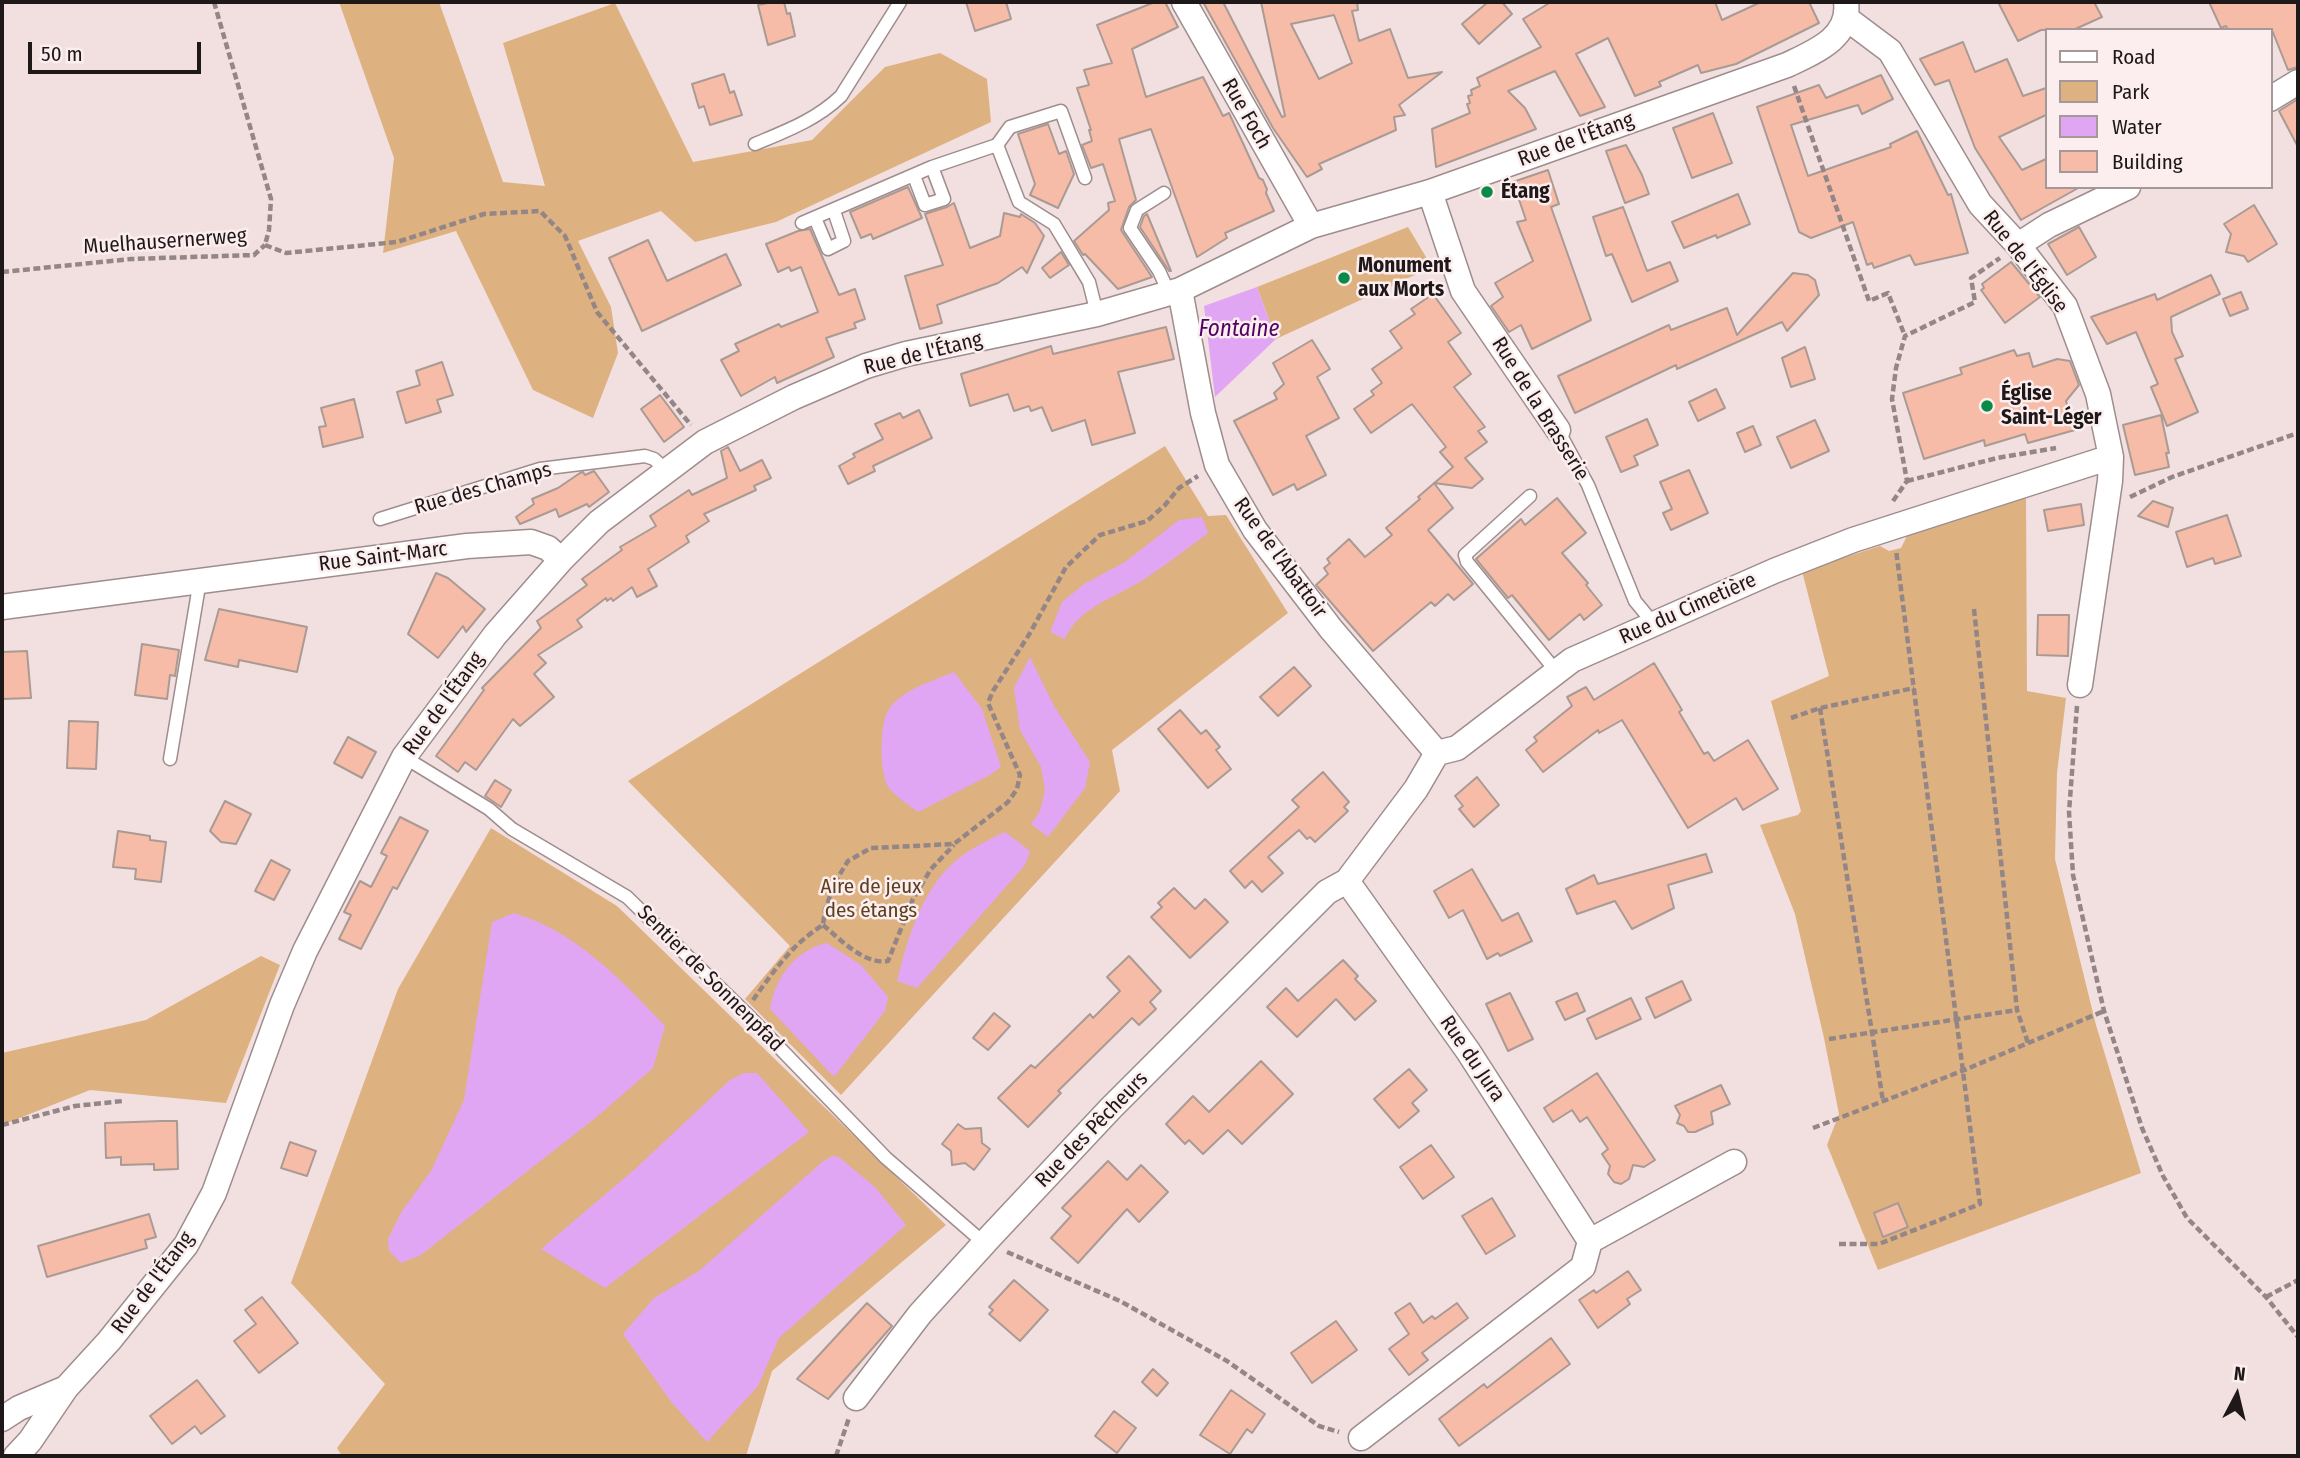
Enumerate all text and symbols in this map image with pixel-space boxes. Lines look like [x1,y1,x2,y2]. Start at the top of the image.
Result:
scale bar [32,28,205,72]
legend [2044,28,2272,189]
text: 50 m [41,41,83,67]
text: Road [2112,44,2156,70]
street label: Rue Foch [1216,74,1276,154]
text: Park [2112,79,2149,105]
street label: Rue de l'Étang [1515,107,1637,173]
text: Water [2112,114,2162,140]
text: Building [2112,149,2183,175]
place label: Étang [1501,179,1550,205]
marker: Étang [1479,184,1495,200]
street label: Rue de l'Église [1977,206,2073,318]
street label: Muelhausernerweg [83,224,247,260]
place label: Monument aux Morts [1358,253,1451,303]
marker: Monument aux Morts [1336,270,1352,286]
water label: Fontaine [1199,316,1279,344]
street label: Rue de l'Étang [861,327,985,381]
street label: Rue de la Brasserie [1486,333,1594,485]
place label: Église Saint-Léger [2001,381,2102,431]
marker: Église Saint-Léger [1979,398,1995,414]
street label: Rue des Champs [412,457,554,521]
street label: Rue de l'Abattoir [1228,493,1332,623]
street label: Rue Saint-Marc [317,537,449,577]
street label: Rue du Cimetière [1616,568,1760,650]
street label: Rue de l'Étang [398,648,490,760]
park label: Aire de jeux des étangs [821,874,921,924]
street label: Sentier de Sonnenpfad [631,900,789,1058]
street label: Rue du Jura [1434,1011,1510,1107]
street label: Rue des Pêcheurs [1030,1067,1154,1193]
street label: Rue de l'Étang [106,1227,200,1339]
north arrow [2202,1360,2272,1430]
text: N [2233,1362,2247,1386]

